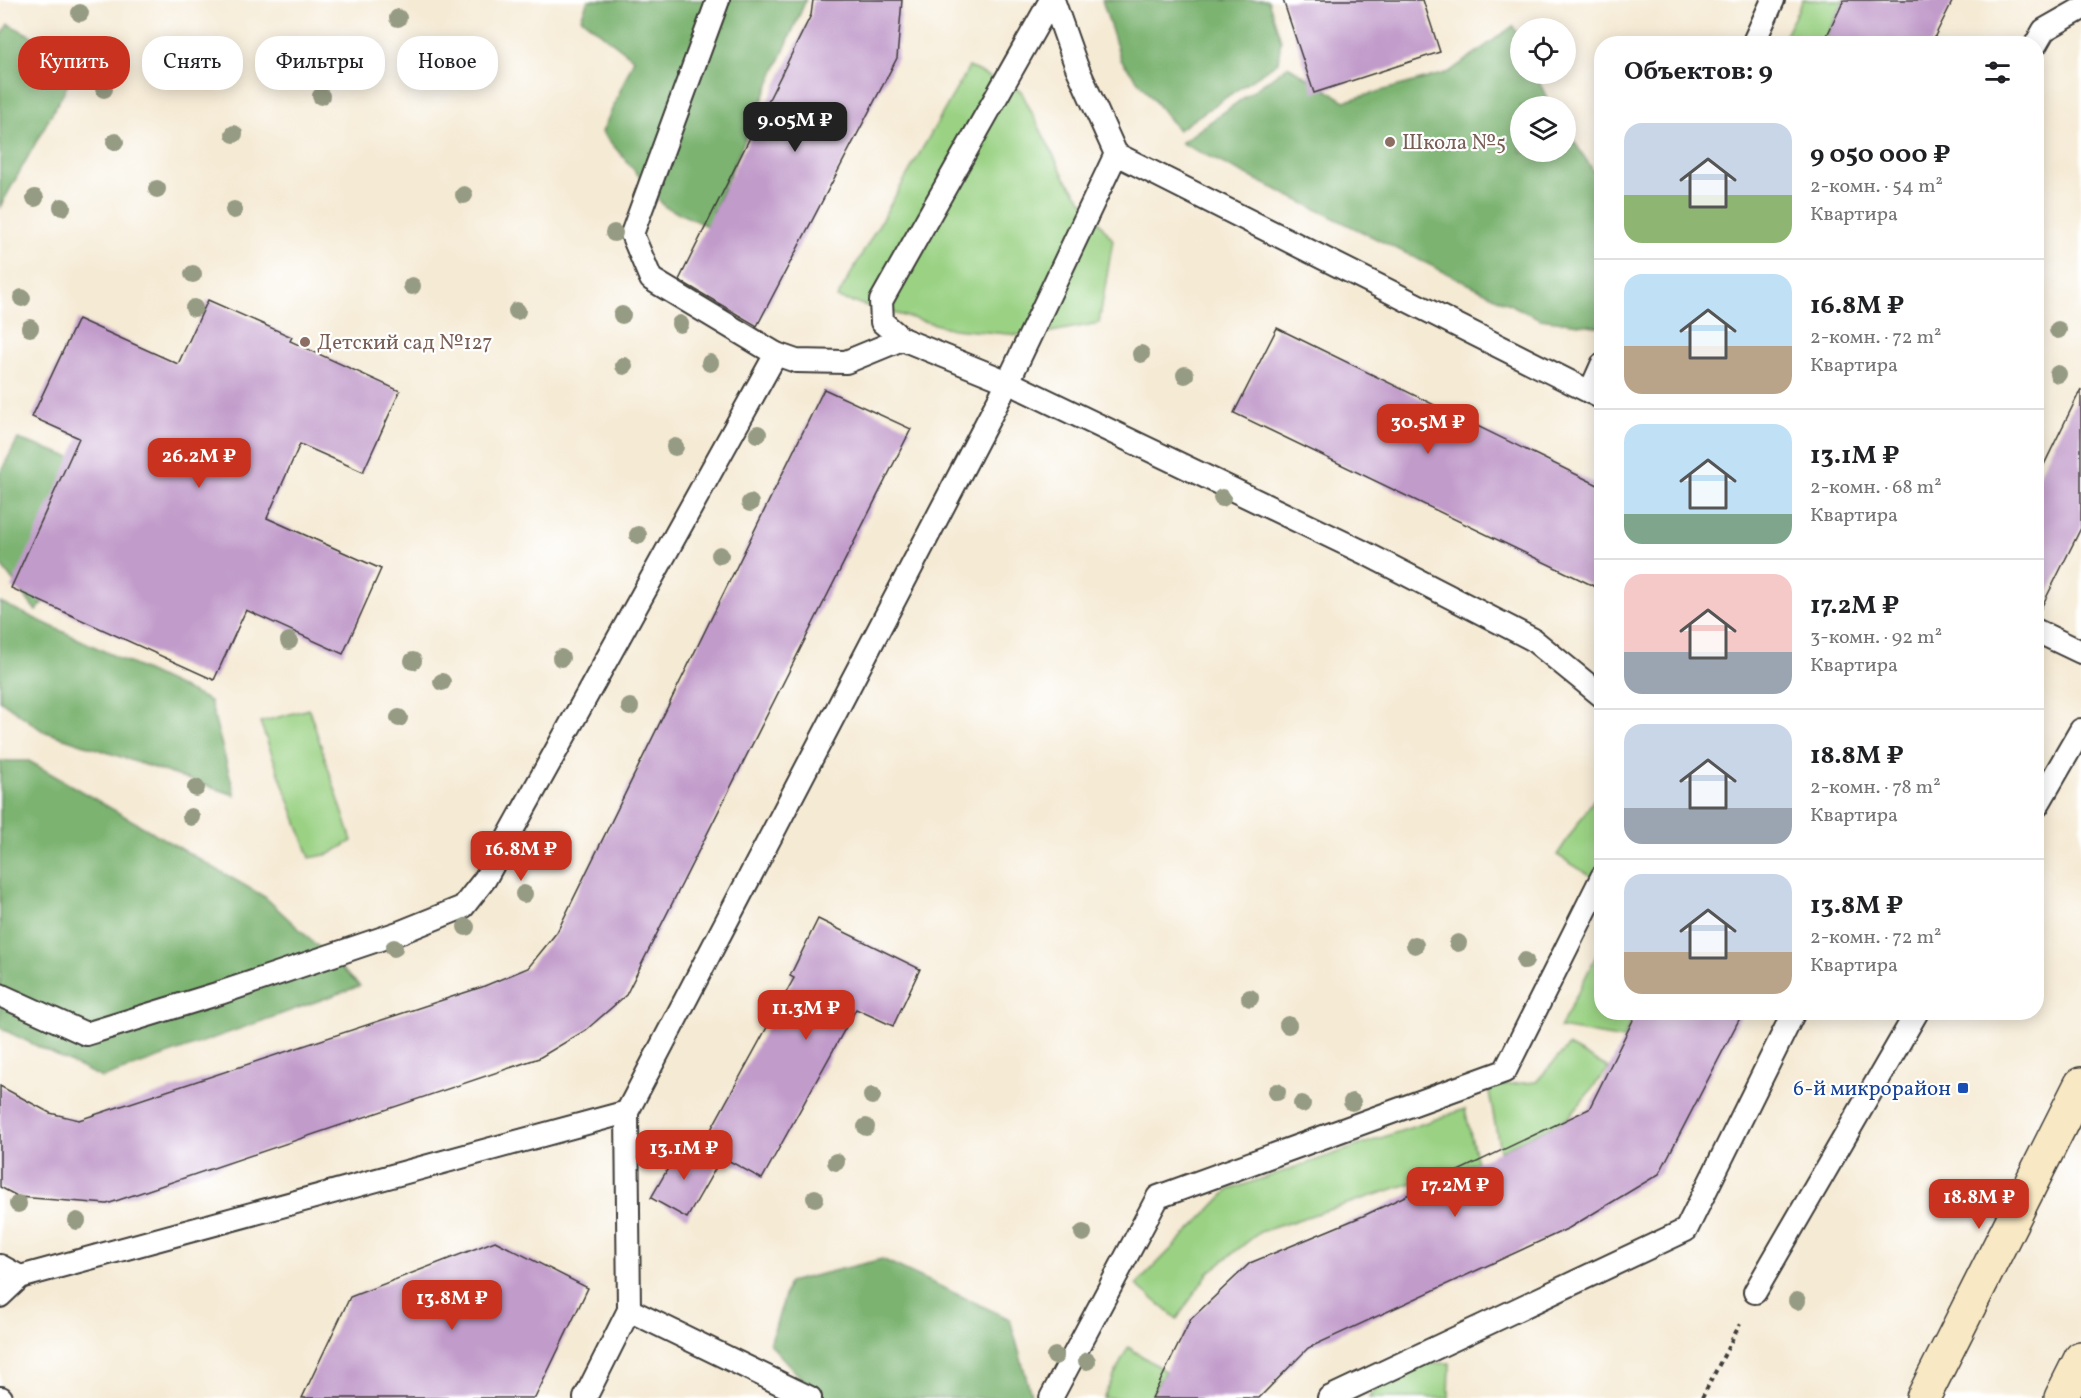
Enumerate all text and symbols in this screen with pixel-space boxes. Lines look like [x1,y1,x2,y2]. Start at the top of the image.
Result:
map controls [1510,18,1576,162]
button: locate [1510,18,1576,84]
chip: Купить [18,36,130,90]
chip: Снять [142,36,243,90]
chip: Фильтры [255,36,385,90]
chip: Новое [397,36,498,90]
text: Объектов: 9 [1624,54,1773,90]
icon: filters [1981,56,2014,89]
button: layers [1510,96,1576,162]
pin: 9.05M ₽ [740,102,850,153]
text: 9.05M ₽ [757,107,833,135]
place label: Школа №5 [1402,129,1506,158]
marker: Школа №5 [1383,135,1397,149]
text: 9 050 000 ₽ [1810,137,1951,173]
icon: home [1672,147,1744,219]
text: 2-комн. · 54 m² [1810,173,1943,201]
text: Квартира [1810,201,1898,229]
text: 16.8M ₽ [1810,288,1904,324]
icon: home [1672,298,1744,370]
text: 2-комн. · 72 m² [1810,324,1941,352]
place label: Детский сад №127 [317,329,492,358]
marker: Детский сад №127 [298,335,312,349]
text: Квартира [1810,352,1898,380]
pin: 30.5M ₽ [1373,404,1483,455]
text: 30.5M ₽ [1391,409,1465,437]
pin: 26.2M ₽ [144,438,254,489]
text: 13.1M ₽ [1810,438,1900,474]
text: 26.2M ₽ [162,443,236,471]
icon: home [1672,448,1744,520]
text: 2-комн. · 68 m² [1810,474,1942,502]
text: Квартира [1810,502,1898,530]
text: 17.2M ₽ [1810,588,1899,624]
icon: home [1672,598,1744,670]
text: 3-комн. · 92 m² [1810,624,1942,652]
text: Квартира [1810,652,1898,680]
text: 18.8M ₽ [1810,738,1904,774]
icon: home [1672,748,1744,820]
text: 2-комн. · 78 m² [1810,774,1941,802]
text: Квартира [1810,802,1898,830]
pin: 16.8M ₽ [466,831,576,882]
text: 16.8M ₽ [485,836,557,864]
text: 13.8M ₽ [1810,888,1903,924]
icon: home [1672,898,1744,970]
text: 2-комн. · 72 m² [1810,924,1941,952]
text: Квартира [1810,952,1898,980]
pin: 11.3M ₽ [751,990,861,1041]
text: 11.3M ₽ [772,995,840,1023]
place label: 6-й микрорайон [1793,1075,1951,1104]
marker: 6-й микрорайон [1956,1081,1970,1095]
pin: 13.1M ₽ [629,1130,739,1181]
text: 13.1M ₽ [650,1135,719,1163]
pin: 17.2M ₽ [1400,1167,1510,1218]
text: 17.2M ₽ [1421,1172,1489,1200]
pin: 18.8M ₽ [1924,1179,2034,1230]
text: 18.8M ₽ [1943,1184,2015,1212]
pin: 13.8M ₽ [397,1280,507,1331]
text: 13.8M ₽ [416,1285,488,1313]

